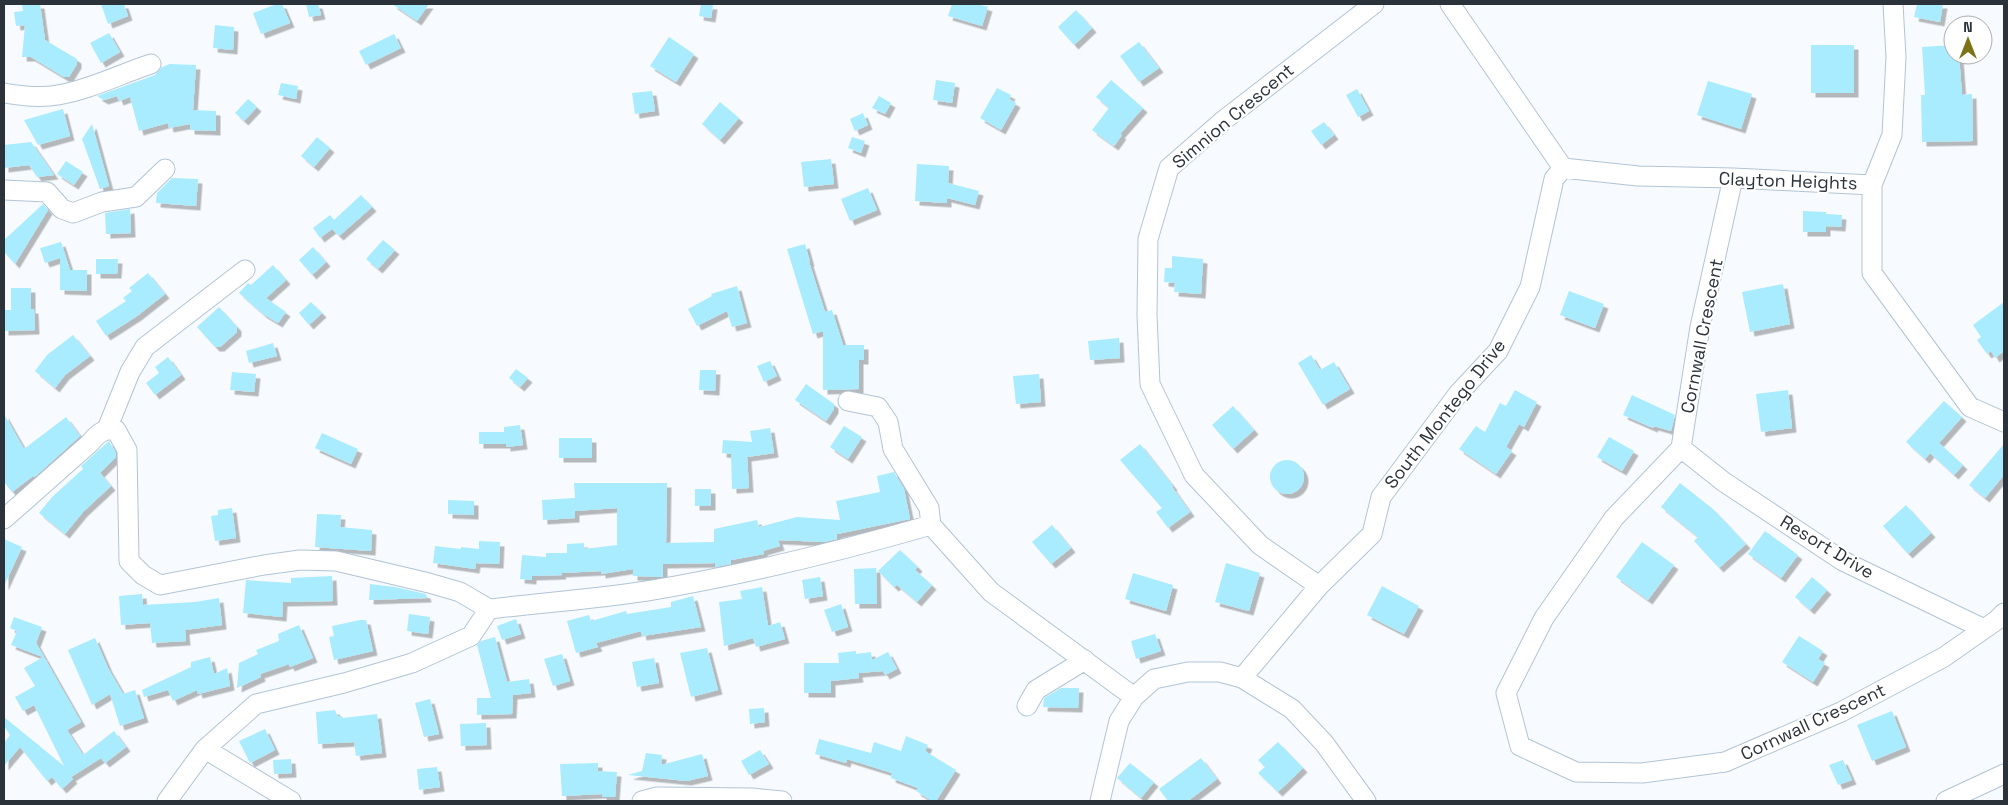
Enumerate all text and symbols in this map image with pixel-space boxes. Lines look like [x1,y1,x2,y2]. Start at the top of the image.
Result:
north arrow [1943,15,1993,65]
text: N [1963,18,1973,36]
street label: Simnion Crescent [1167,58,1298,173]
street label: Clayton Heights [1718,167,1858,194]
street label: Cornwall Crescent [1675,257,1728,415]
street label: South Montego Drive [1379,334,1510,493]
street label: Resort Drive [1776,510,1878,584]
street label: Cornwall Crescent [1737,678,1889,765]

